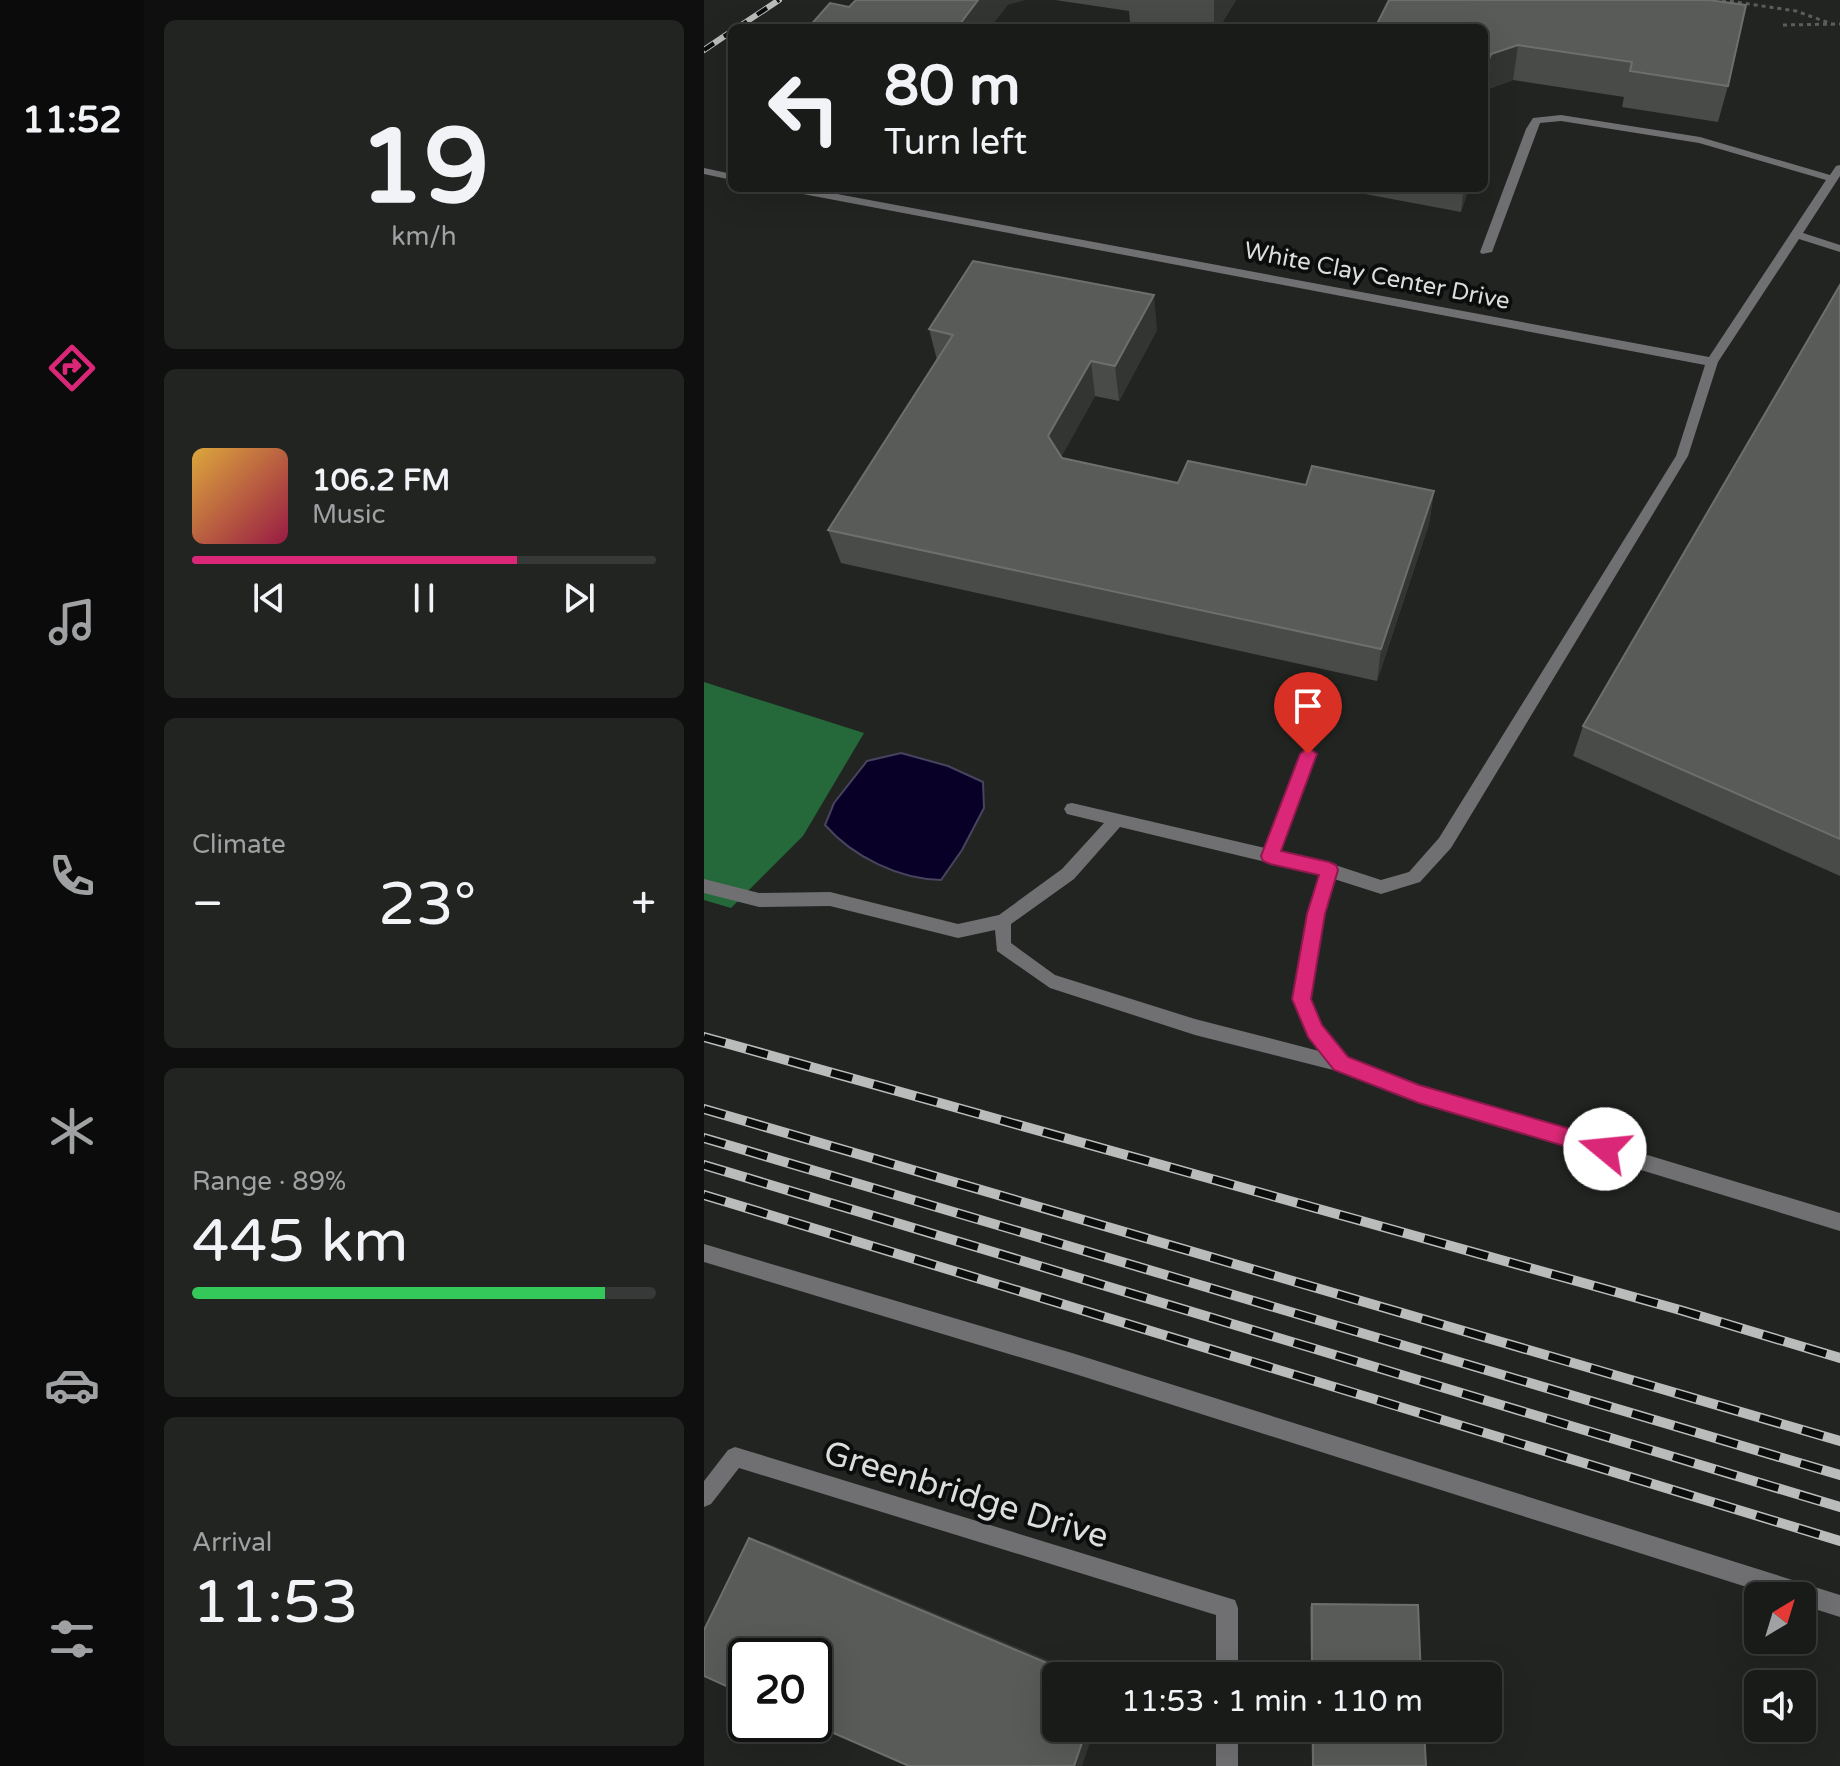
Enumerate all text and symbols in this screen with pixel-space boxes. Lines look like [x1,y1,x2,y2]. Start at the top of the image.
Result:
text: 80 m [884,53,1020,120]
icon: left [752,56,856,160]
text: 11:52 [22,99,122,142]
text: 19 [359,106,489,231]
text: Turn left [884,121,1027,164]
text: km/h [391,221,457,252]
street label: White Clay Center Drive [1242,236,1512,316]
icon: directions [44,340,100,396]
text: 106.2 FM [312,462,450,499]
text: Music [312,499,385,530]
icon: previous [247,576,291,620]
icon: pause [402,576,446,620]
icon: next [557,576,601,620]
icon: music [44,594,100,650]
pin [1274,672,1342,754]
icon: arrive [1286,684,1330,728]
text: Climate [192,829,286,860]
icon: phone [44,848,100,904]
text: 23° [378,869,476,941]
text: − [192,878,223,931]
text: + [631,878,656,931]
icon: climate [44,1103,100,1159]
position arrow [1563,1107,1647,1191]
text: Range · 89% [192,1166,346,1197]
text: 445 km [192,1206,408,1278]
icon: car [44,1357,100,1413]
street label: Greenbridge Drive [819,1432,1113,1558]
text: Arrival [192,1527,272,1558]
text: 11:53 [192,1567,358,1639]
north arrow [1744,1582,1816,1654]
map controls [1744,1582,1816,1742]
icon: filters [44,1611,100,1667]
speed limit sign: 20 [728,1638,832,1742]
button: sound [1744,1670,1816,1742]
text: 11:53 · 1 min · 110 m [1121,1683,1423,1720]

